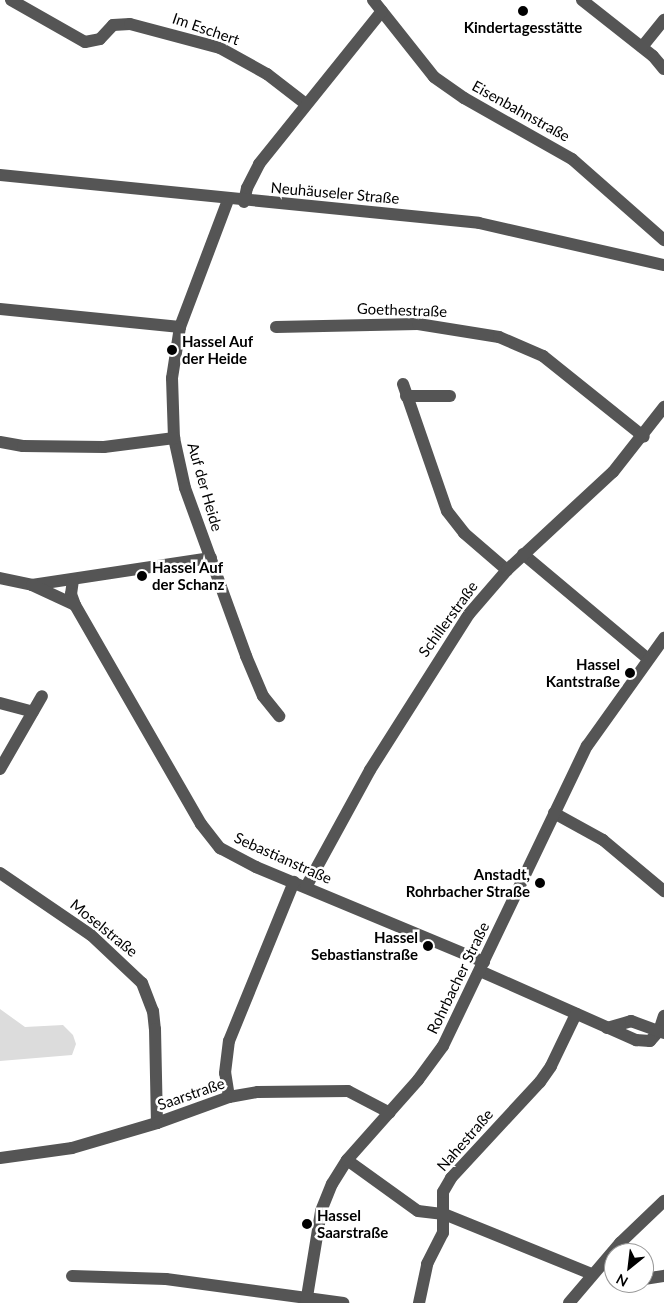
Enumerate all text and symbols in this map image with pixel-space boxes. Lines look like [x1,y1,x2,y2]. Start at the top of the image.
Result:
marker: Kindertagesstätte [517,5,529,17]
street label: Im Eschert [170,9,242,49]
place label: Kindertagesstätte [464,19,582,37]
street label: Eisenbahnstraße [469,77,573,145]
street label: Neuhäuseler Straße [270,178,400,208]
street label: Goethestraße [357,299,447,321]
place label: Hassel Auf der Heide [182,332,254,367]
marker: Hassel Auf der Heide [166,344,178,356]
street label: Auf der Heide [184,440,226,534]
place label: Hassel Auf der Schanz [152,558,225,593]
marker: Hassel Auf der Schanz [136,570,148,582]
street label: Schillerstraße [415,578,481,660]
place label: Hassel Kantstraße [546,655,620,690]
marker: Hassel Kantstraße [624,667,636,679]
street label: Sebastianstraße [232,828,334,888]
place label: Anstadt, Rohrbacher Straße [405,865,530,900]
marker: Anstadt, Rohrbacher Straße [534,877,546,889]
street label: Moselstraße [67,895,141,961]
street label: Rohrbacher Straße [423,919,493,1037]
place label: Hassel Sebastianstraße [311,928,418,963]
marker: Hassel Sebastianstraße [422,940,434,952]
street label: Saarstraße [155,1074,227,1114]
street label: Nahestraße [433,1105,497,1175]
place label: Hassel Saarstraße [317,1206,388,1241]
marker: Hassel Saarstraße [301,1218,313,1230]
north arrow [604,1243,654,1293]
text: N [613,1271,631,1291]

